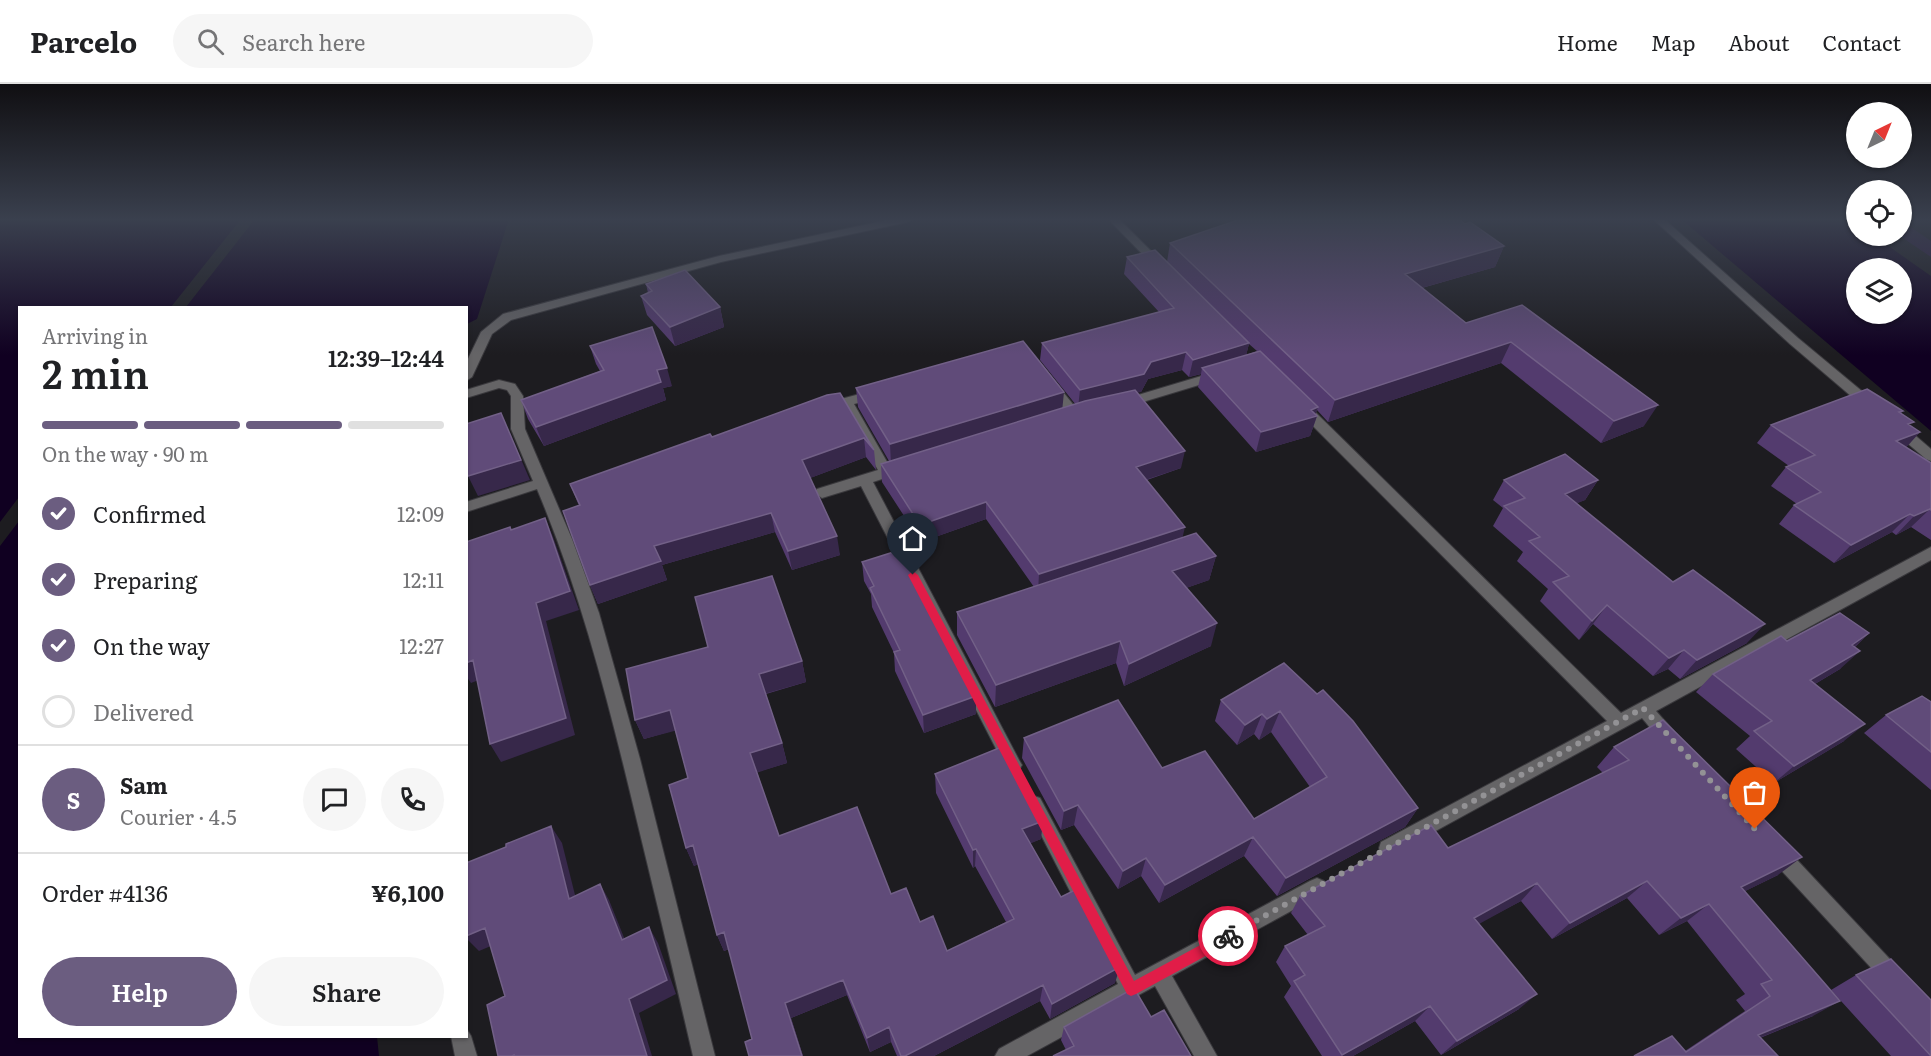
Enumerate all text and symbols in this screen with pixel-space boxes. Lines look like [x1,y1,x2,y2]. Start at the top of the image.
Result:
search box [173,14,593,68]
text: Parcelo [30,20,137,62]
icon: search [194,25,227,58]
text: Search here [242,25,366,58]
text: Home [1557,26,1618,57]
text: Map [1651,26,1695,57]
text: About [1728,26,1790,57]
text: Contact [1823,26,1901,57]
north arrow [1846,102,1912,168]
map controls [1846,102,1912,324]
button: locate [1846,180,1912,246]
button: layers [1846,258,1912,324]
text: Arriving in [42,320,148,350]
text: 12:39–12:44 [328,341,444,374]
text: 2 min [42,343,149,401]
text: On the way · 90 m [42,438,208,468]
icon: check [42,497,75,530]
text: Confirmed [93,497,206,530]
text: 12:09 [397,498,444,528]
pin [887,513,938,575]
icon: home [896,522,929,555]
icon: check [42,563,75,596]
text: Preparing [93,563,197,596]
text: 12:11 [403,564,444,594]
icon: check [42,629,75,662]
text: On the way [93,629,210,662]
text: 12:27 [399,630,444,660]
text: Delivered [93,695,194,728]
pin [1729,767,1780,829]
text: Sam [120,768,168,801]
button: chat [303,768,366,831]
button: phone [381,768,444,831]
icon: bag [1738,776,1771,809]
text: S [67,783,80,816]
text: Courier · 4.5 [120,801,237,831]
text: Order #4136 [42,876,168,909]
text: ¥6,100 [371,876,444,909]
courier [1198,906,1258,966]
icon: bike [1212,920,1245,953]
button: Help [42,957,237,1026]
button: Share [249,957,444,1026]

